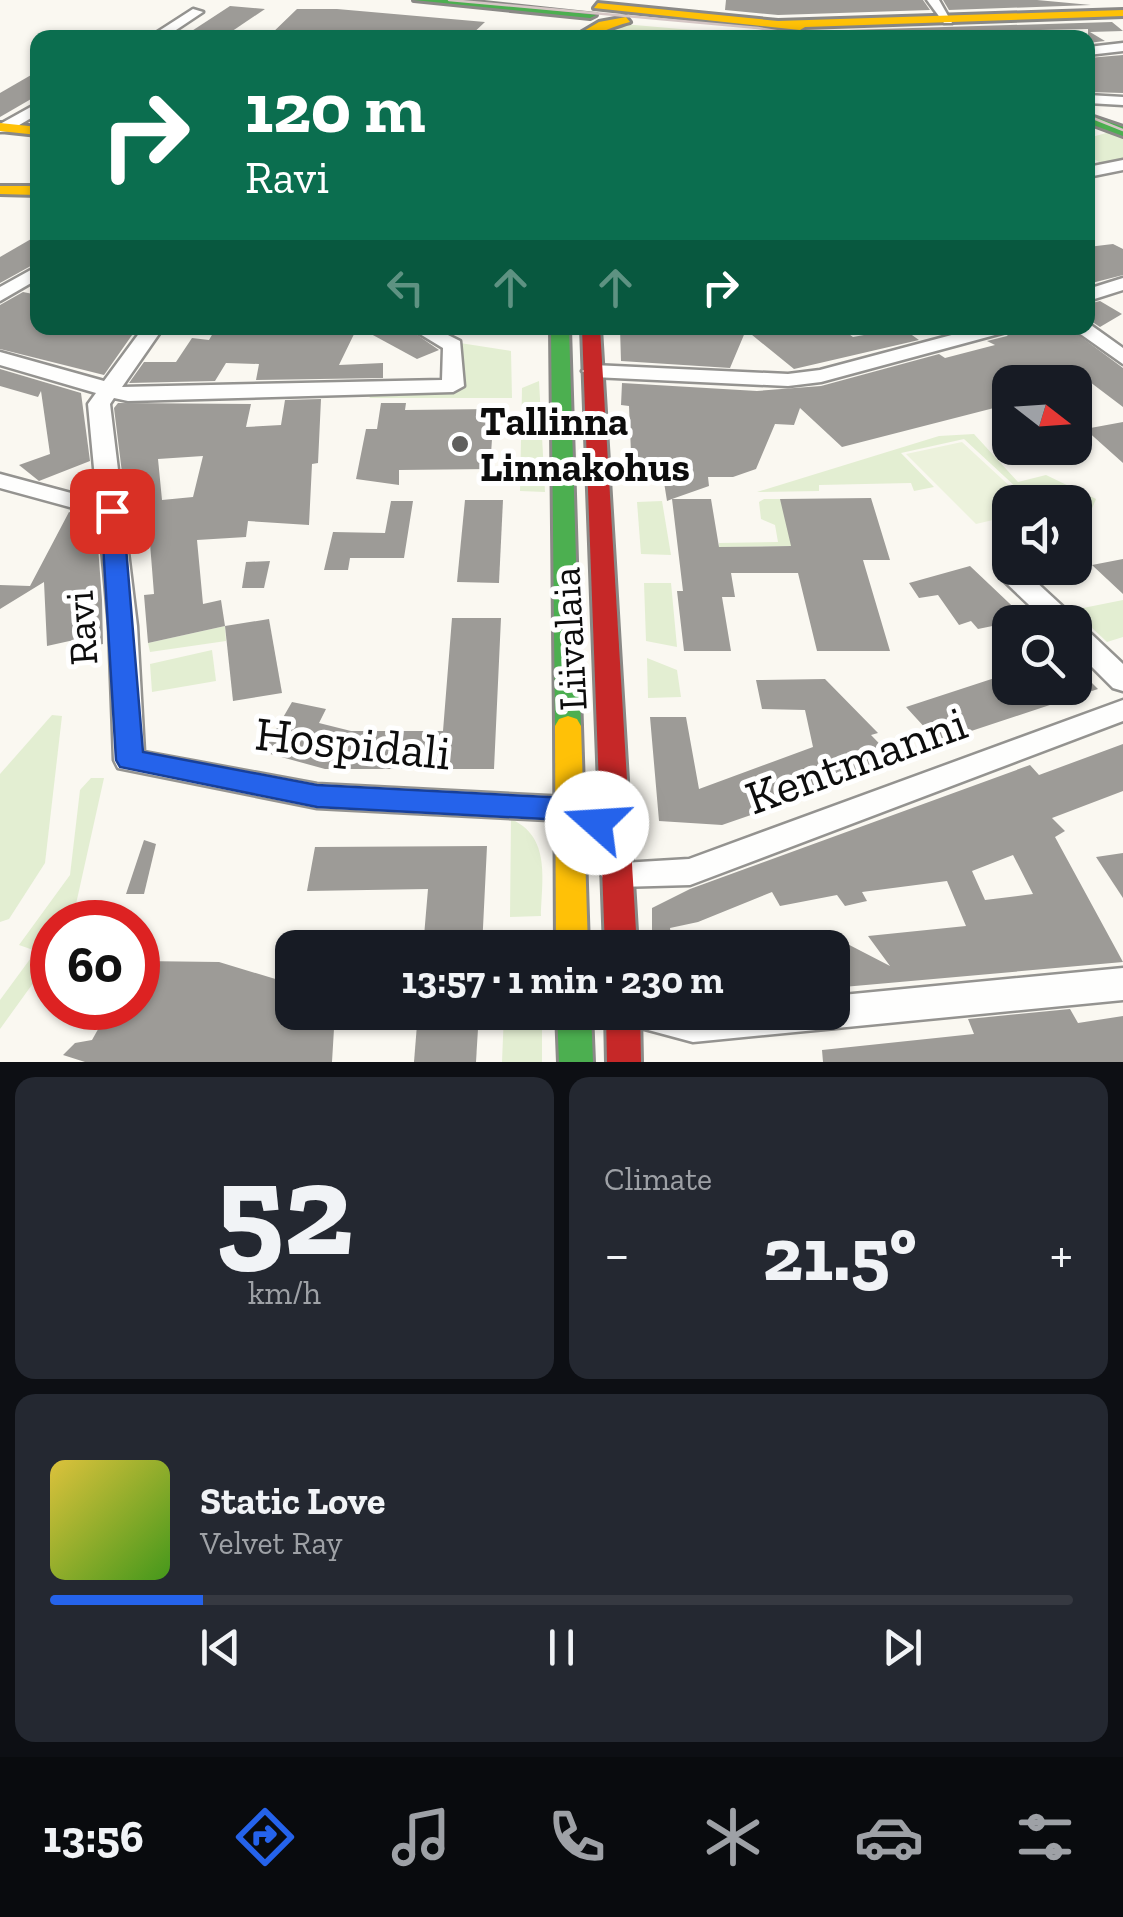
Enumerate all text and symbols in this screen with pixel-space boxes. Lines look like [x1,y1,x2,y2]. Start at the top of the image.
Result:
text: 120 m [245,66,426,150]
icon: right [80,70,210,200]
text: Ravi [245,151,329,205]
icon: left [378,260,433,315]
icon: ahead [483,260,538,315]
icon: ahead [588,260,643,315]
icon: right [693,260,748,315]
north arrow [992,365,1092,465]
map controls [992,365,1092,705]
place label: Tallinna Linnakohus [480,397,690,491]
marker: Tallinna Linnakohus [449,433,471,455]
pin [70,469,155,554]
icon: arrive [85,484,140,539]
button: sound [992,485,1092,585]
street label: Liivalaia [541,566,597,712]
street label: Ravi [54,589,108,667]
button: search [992,605,1092,705]
street label: Kentmanni [738,694,974,826]
street label: Hospidali [252,704,454,782]
position arrow [545,771,649,875]
speed limit sign: 60 [30,900,160,1030]
text: 13:57 · 1 min · 230 m [401,957,724,1003]
text: 52 [216,1131,353,1287]
text: Climate [604,1160,712,1198]
text: 21.5° [763,1209,917,1299]
text: − [604,1221,630,1287]
text: + [1050,1221,1073,1287]
text: km/h [248,1274,321,1312]
text: Static Love [200,1478,385,1524]
text: Velvet Ray [200,1524,343,1562]
icon: previous [193,1620,248,1675]
icon: pause [534,1620,589,1675]
icon: next [875,1620,930,1675]
icon: directions [230,1802,300,1872]
icon: music [386,1802,456,1872]
icon: phone [542,1802,612,1872]
icon: climate [698,1802,768,1872]
icon: car [854,1802,924,1872]
icon: filters [1010,1802,1080,1872]
text: 13:56 [43,1810,144,1864]

